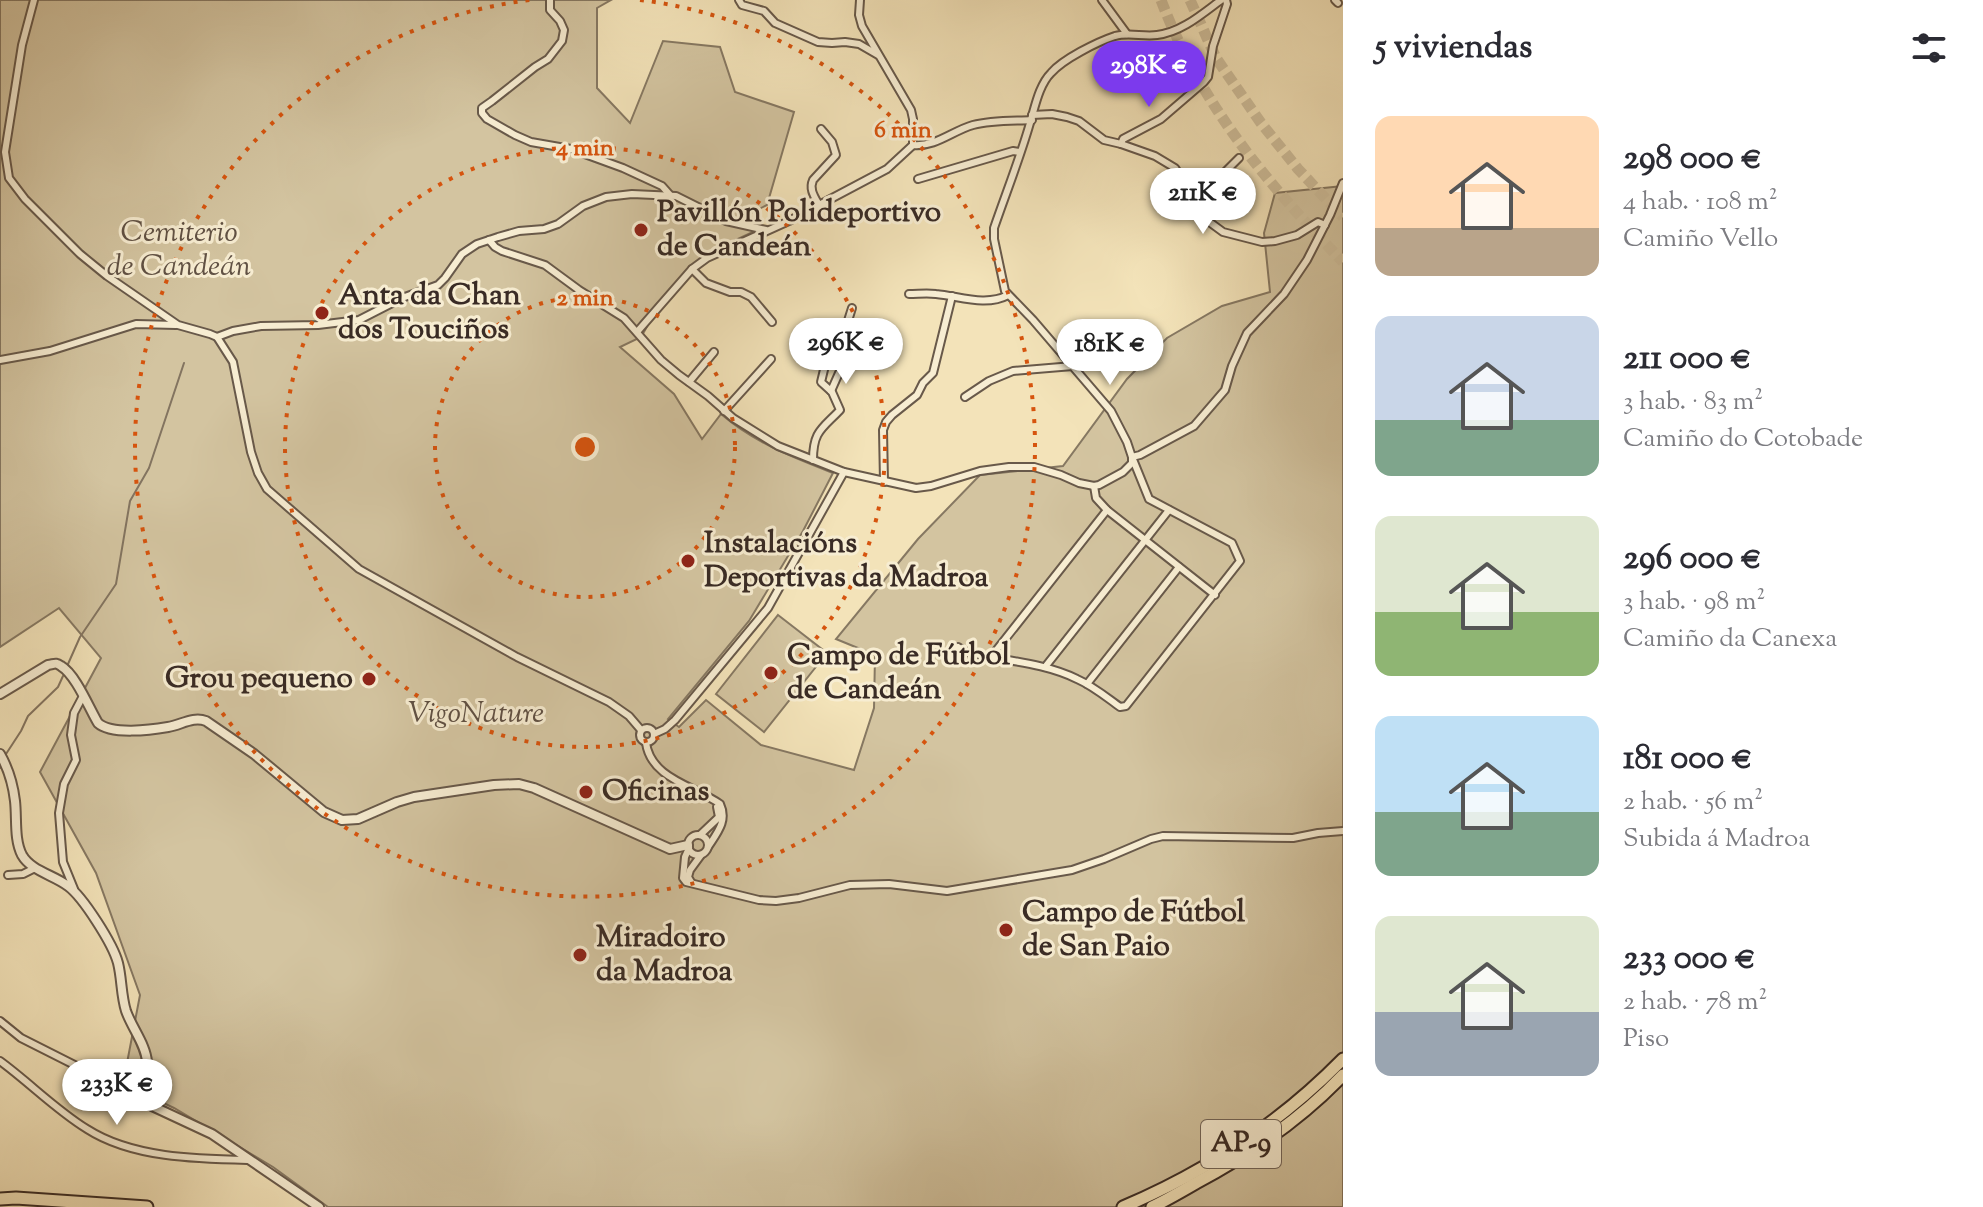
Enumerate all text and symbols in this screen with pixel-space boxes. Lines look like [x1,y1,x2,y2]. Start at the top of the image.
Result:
text: 5 viviendas [1375,24,1532,73]
icon: filters [1907,26,1951,70]
pin: 298K € [1084,41,1214,109]
text: 298K € [1110,48,1188,85]
text: 6 min [874,114,933,148]
text: 4 min [555,132,615,166]
text: 298 000 € [1623,135,1762,184]
icon: home [1439,148,1535,244]
pin: 211K € [1138,168,1268,236]
text: 211K € [1168,175,1238,212]
text: 4 hab. · 108 m² [1623,184,1777,221]
place label: Pavillón Polideportivo de Candeán [657,192,941,269]
park label: Cemiterio de Candeán [107,212,251,289]
marker: Pavillón Polideportivo de Candeán [632,221,650,239]
text: Camiño Vello [1623,221,1778,258]
place label: Anta da Chan dos Touciños [338,275,521,352]
text: 2 min [556,282,614,316]
marker: Anta da Chan dos Touciños [313,304,331,322]
pin: 296K € [781,318,911,386]
pin: 181K € [1045,319,1175,387]
text: 296K € [807,325,885,362]
text: 181K € [1074,326,1146,363]
text: 211 000 € [1623,335,1751,384]
icon: home [1439,348,1535,444]
text: 3 hab. · 83 m² [1623,384,1763,421]
text: Camiño do Cotobade [1623,421,1863,458]
centre of rings [571,433,599,461]
place label: Instalacións Deportivas da Madroa [704,523,989,600]
text: 296 000 € [1623,535,1762,584]
icon: home [1439,548,1535,644]
marker: Instalacións Deportivas da Madroa [679,552,697,570]
text: 3 hab. · 98 m² [1623,584,1765,621]
text: Camiño da Canexa [1623,621,1837,658]
place label: Campo de Fútbol de Candeán [787,635,1011,712]
place label: Grou pequeno [165,658,353,701]
marker: Campo de Fútbol de Candeán [762,664,780,682]
marker: Grou pequeno [360,670,378,688]
park label: VigoNature [408,693,544,736]
text: 181 000 € [1623,735,1752,784]
icon: home [1439,748,1535,844]
place label: Oficinas [602,771,709,814]
marker: Oficinas [577,783,595,801]
text: 2 hab. · 56 m² [1623,784,1763,821]
text: Subida á Madroa [1623,821,1810,858]
place label: Campo de Fútbol de San Paio [1022,892,1246,969]
place label: Miradoiro da Madroa [596,917,732,994]
marker: Campo de Fútbol de San Paio [997,921,1015,939]
text: 233 000 € [1623,935,1756,984]
marker: Miradoiro da Madroa [571,946,589,964]
icon: home [1439,948,1535,1044]
text: 2 hab. · 78 m² [1623,984,1767,1021]
text: Piso [1623,1021,1669,1058]
pin: 233K € [52,1059,182,1127]
text: 233K € [80,1066,154,1103]
road number: AP-9 [1201,1120,1281,1168]

